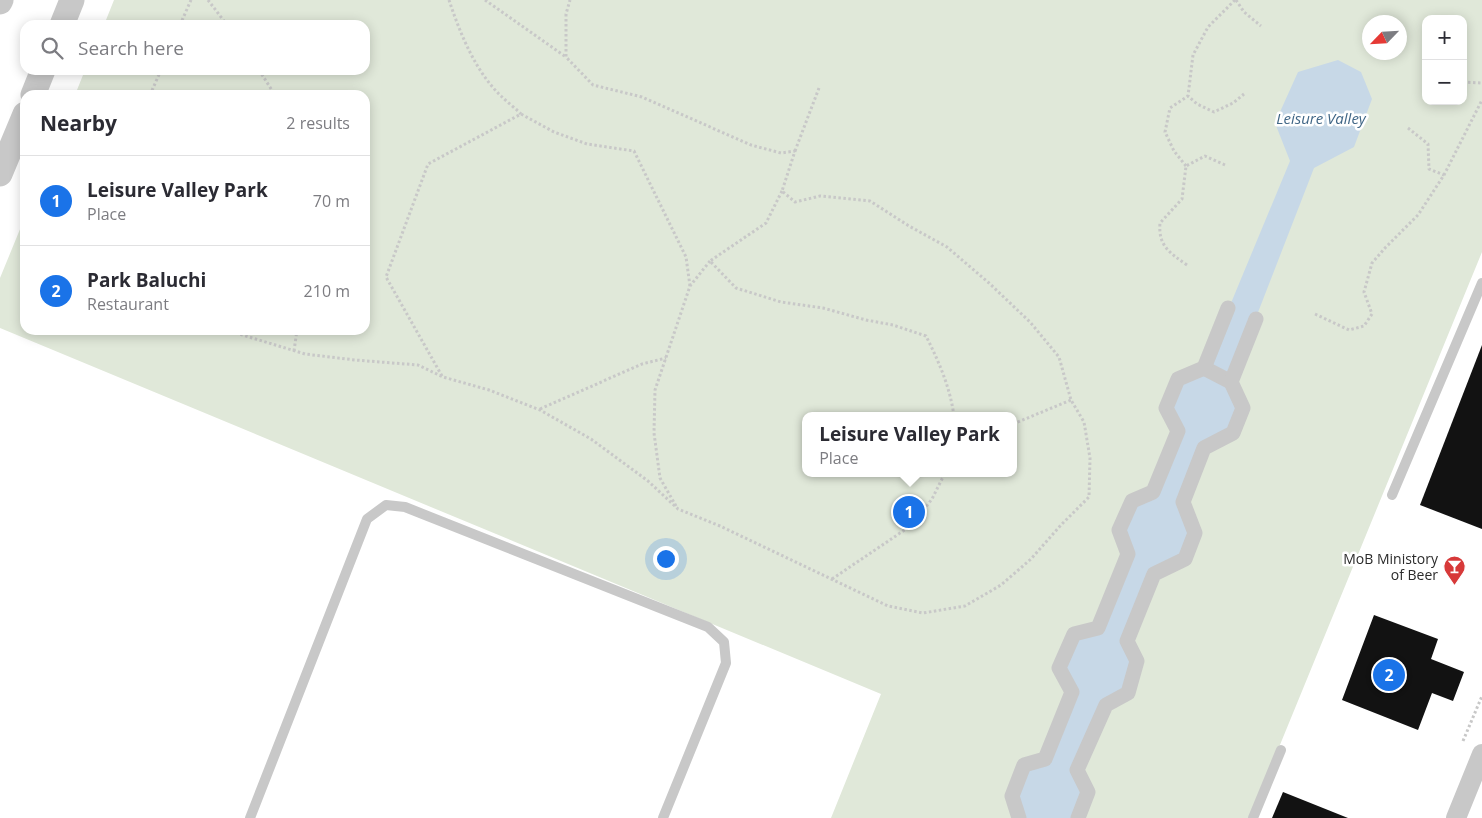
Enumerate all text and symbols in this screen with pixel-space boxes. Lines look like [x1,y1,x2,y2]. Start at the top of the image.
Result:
north arrow [1362,15,1407,60]
map controls [1422,15,1467,105]
button: + [1422,15,1467,60]
search box [20,20,370,75]
icon: search [38,34,66,62]
text: Search here [78,35,184,61]
button: − [1422,60,1467,105]
water label: Leisure Valley [1276,108,1367,128]
text: Nearby [40,109,117,137]
text: 2 results [286,112,350,134]
text: Leisure Valley Park [87,177,268,203]
text: 1 [51,190,61,212]
text: 70 m [313,190,350,212]
text: Place [87,203,126,225]
text: Park Baluchi [87,267,206,293]
text: 2 [51,280,61,302]
text: 210 m [304,280,350,302]
text: Restaurant [87,293,169,315]
popup [802,412,1017,477]
text: Leisure Valley Park [819,421,1000,447]
text: Place [819,447,858,469]
pin: 1 [893,493,925,531]
your location [653,546,679,572]
place label: MoB Ministory of Beer [1343,549,1439,584]
bar icon: MoB Ministory of Beer [1442,554,1466,585]
pin: 2 [1373,656,1405,694]

